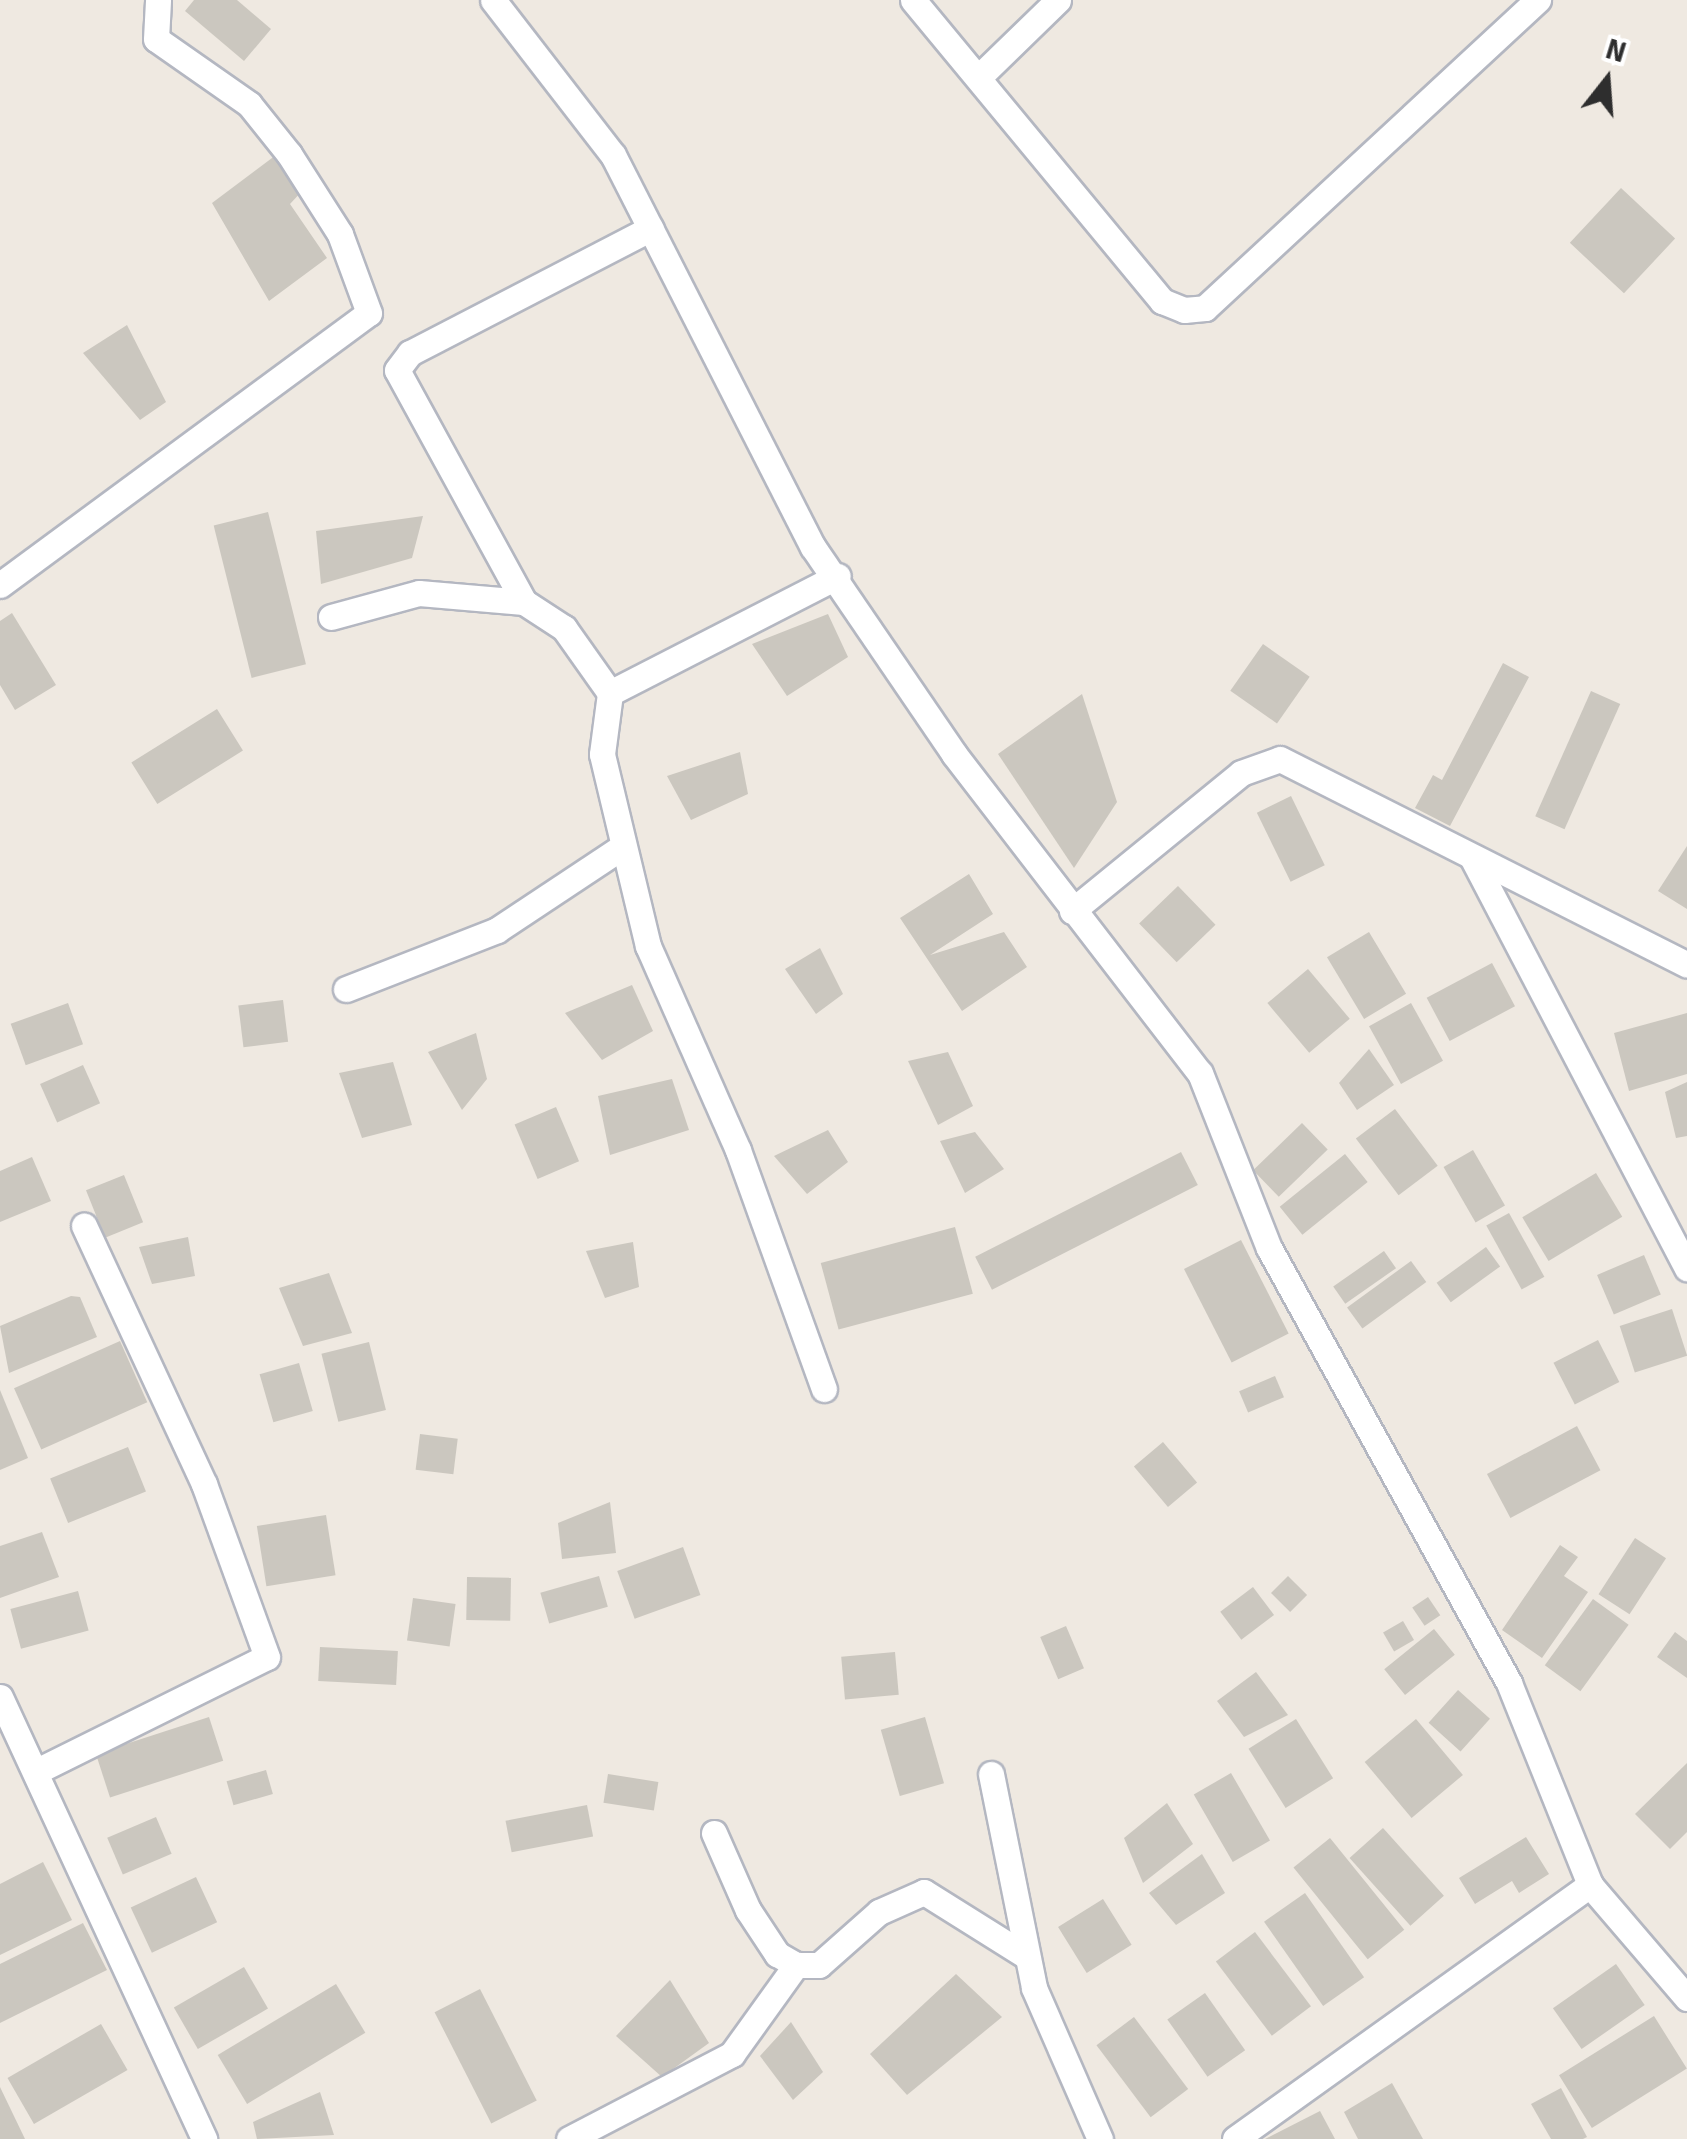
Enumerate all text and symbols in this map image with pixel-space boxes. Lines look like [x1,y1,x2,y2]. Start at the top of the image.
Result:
north arrow [1557,30,1657,130]
text: N [1601,32,1630,70]

